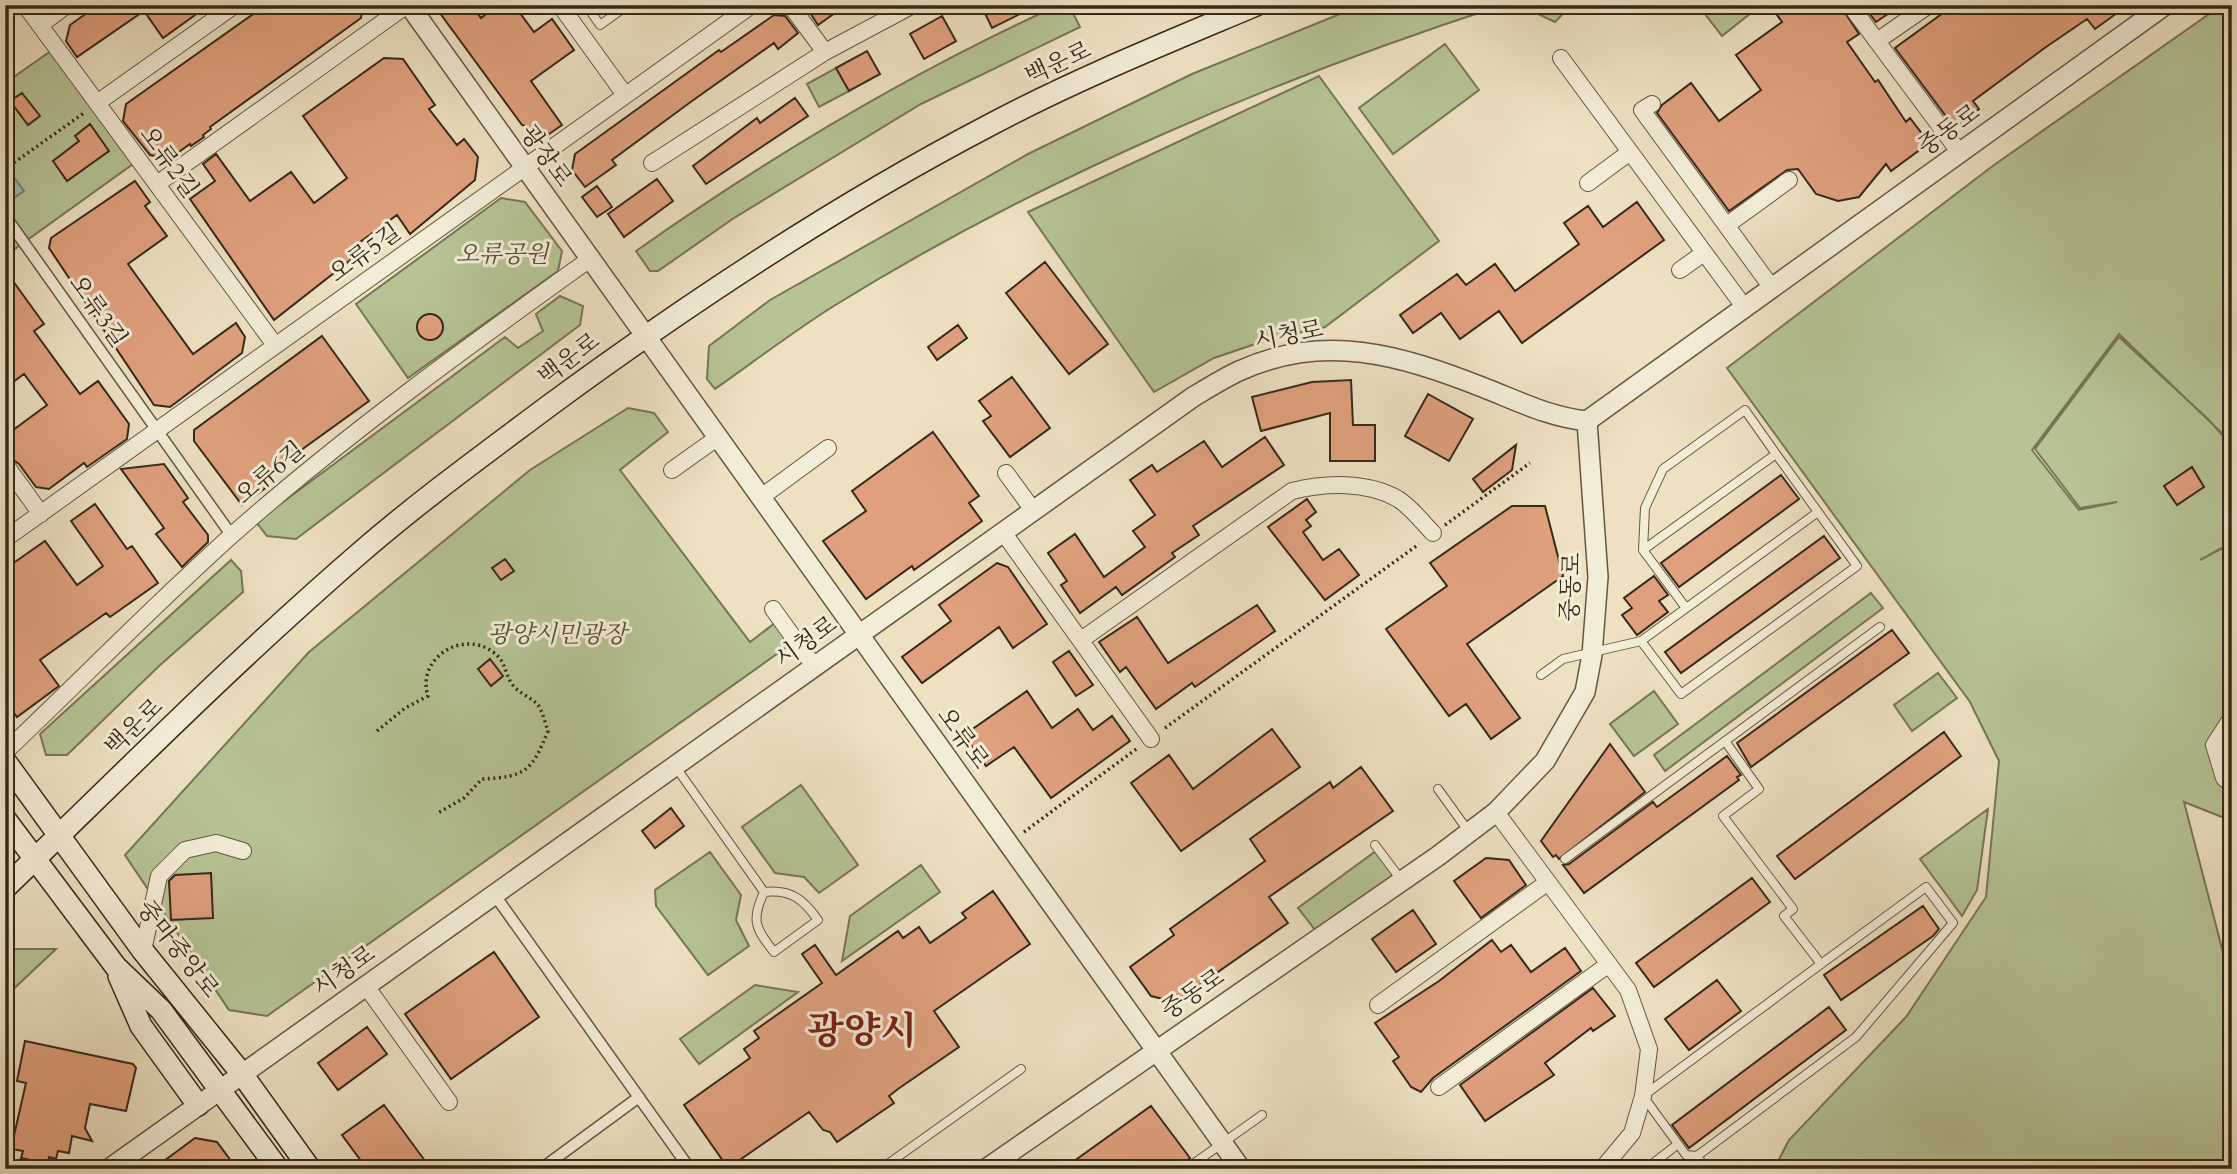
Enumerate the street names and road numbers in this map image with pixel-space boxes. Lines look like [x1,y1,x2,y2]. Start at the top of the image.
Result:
street label: 백운로 [1020,33,1096,93]
street label: 중동로 [1911,96,1987,164]
street label: 광장로 [512,118,580,194]
street label: 오류2길 [132,119,206,205]
street label: 오류5길 [322,216,408,290]
street label: 오류3길 [61,268,135,354]
street label: 시청로 [1252,312,1326,358]
street label: 백운로 [531,325,607,393]
street label: 오류6길 [228,434,312,512]
street label: 중동로 [1553,552,1589,622]
street label: 시청로 [768,608,844,676]
street label: 백운로 [98,691,170,763]
street label: 오류로 [929,700,997,776]
street label: 중마중앙로 [129,893,227,1005]
street label: 시청로 [306,938,382,1004]
street label: 중동로 [1155,961,1231,1027]

